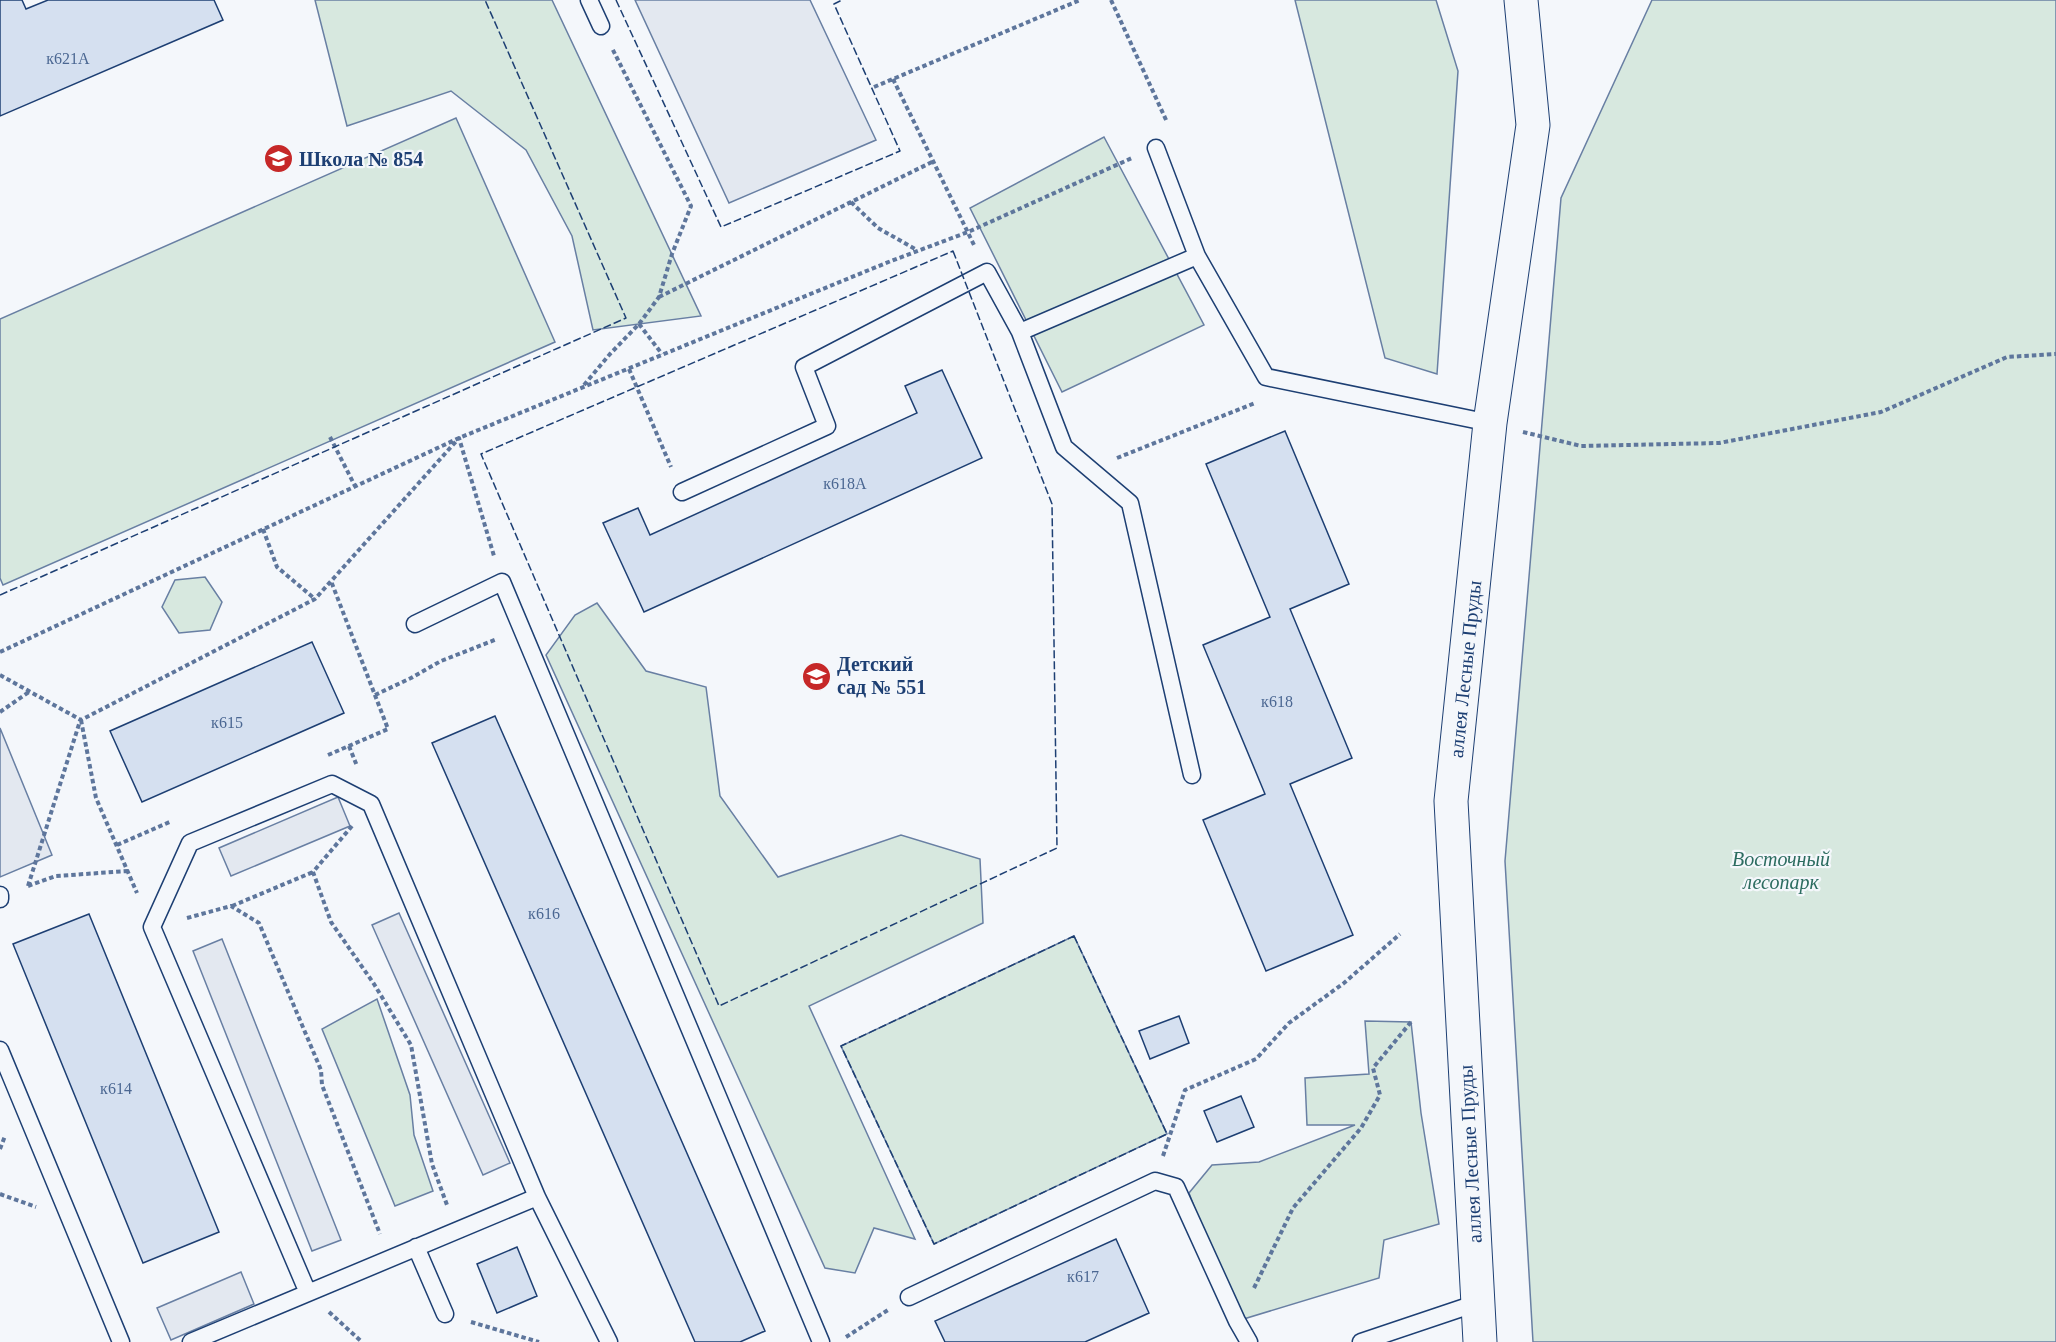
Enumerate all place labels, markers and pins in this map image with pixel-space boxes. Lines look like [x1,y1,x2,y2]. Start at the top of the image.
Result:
school or university icon: Школа № 854 [262,143,294,175]
place label: Школа № 854 [299,148,423,170]
place label: Детский сад № 551 [837,653,926,698]
school or university icon: Детский сад № 551 [800,660,832,692]

